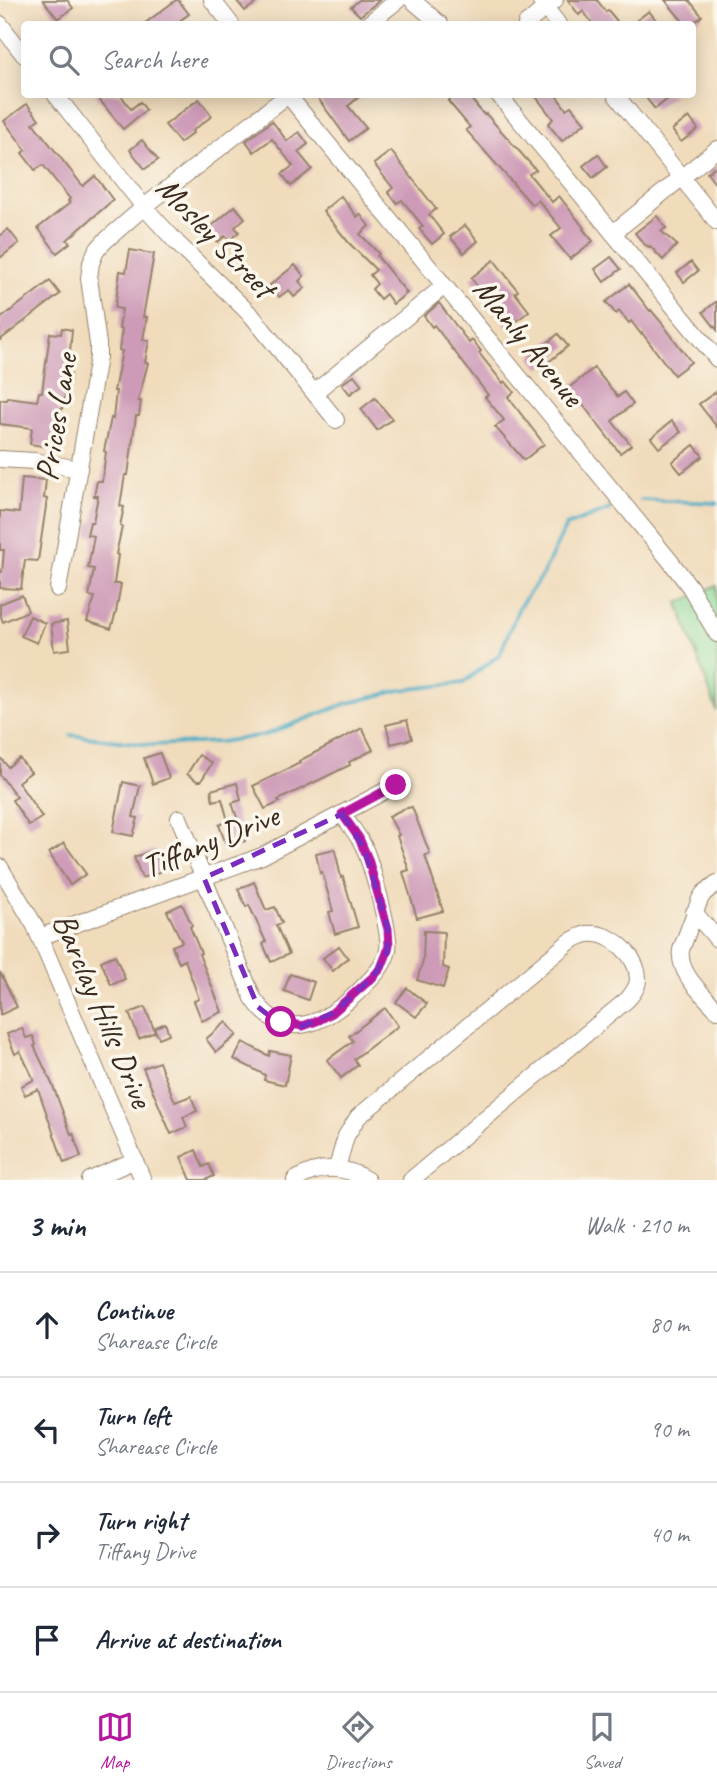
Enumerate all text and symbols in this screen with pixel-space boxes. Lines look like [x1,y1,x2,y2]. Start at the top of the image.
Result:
search box [21,21,696,98]
icon: search [45,41,83,79]
text: Search here [101,43,207,76]
street label: Mosley Street [147,167,287,310]
street label: Manly Avenue [464,269,595,417]
street label: Prices Lane [25,348,87,484]
route end [380,769,411,800]
street label: Tiffany Drive [135,794,287,887]
street label: Barclay Hills Drive [43,907,164,1116]
route start [265,1006,296,1037]
text: 3 min [28,1207,85,1245]
text: Walk · 210 m [585,1211,689,1240]
text: Continue [95,1294,173,1327]
icon: ahead [28,1306,66,1344]
text: 80 m [650,1310,689,1339]
text: Sharease Circle [95,1327,216,1356]
text: Turn left [95,1399,170,1432]
icon: left [28,1411,66,1449]
text: 90 m [650,1415,689,1444]
text: Sharease Circle [95,1432,216,1461]
text: Turn right [95,1504,186,1537]
icon: right [28,1516,66,1554]
text: 40 m [650,1520,689,1549]
text: Tiffany Drive [95,1537,195,1566]
icon: arrive [28,1621,66,1659]
text: Arrive at destination [95,1623,281,1656]
tab: Map [96,1708,134,1774]
tab: Directions [325,1708,392,1774]
tab: Saved [583,1708,621,1774]

